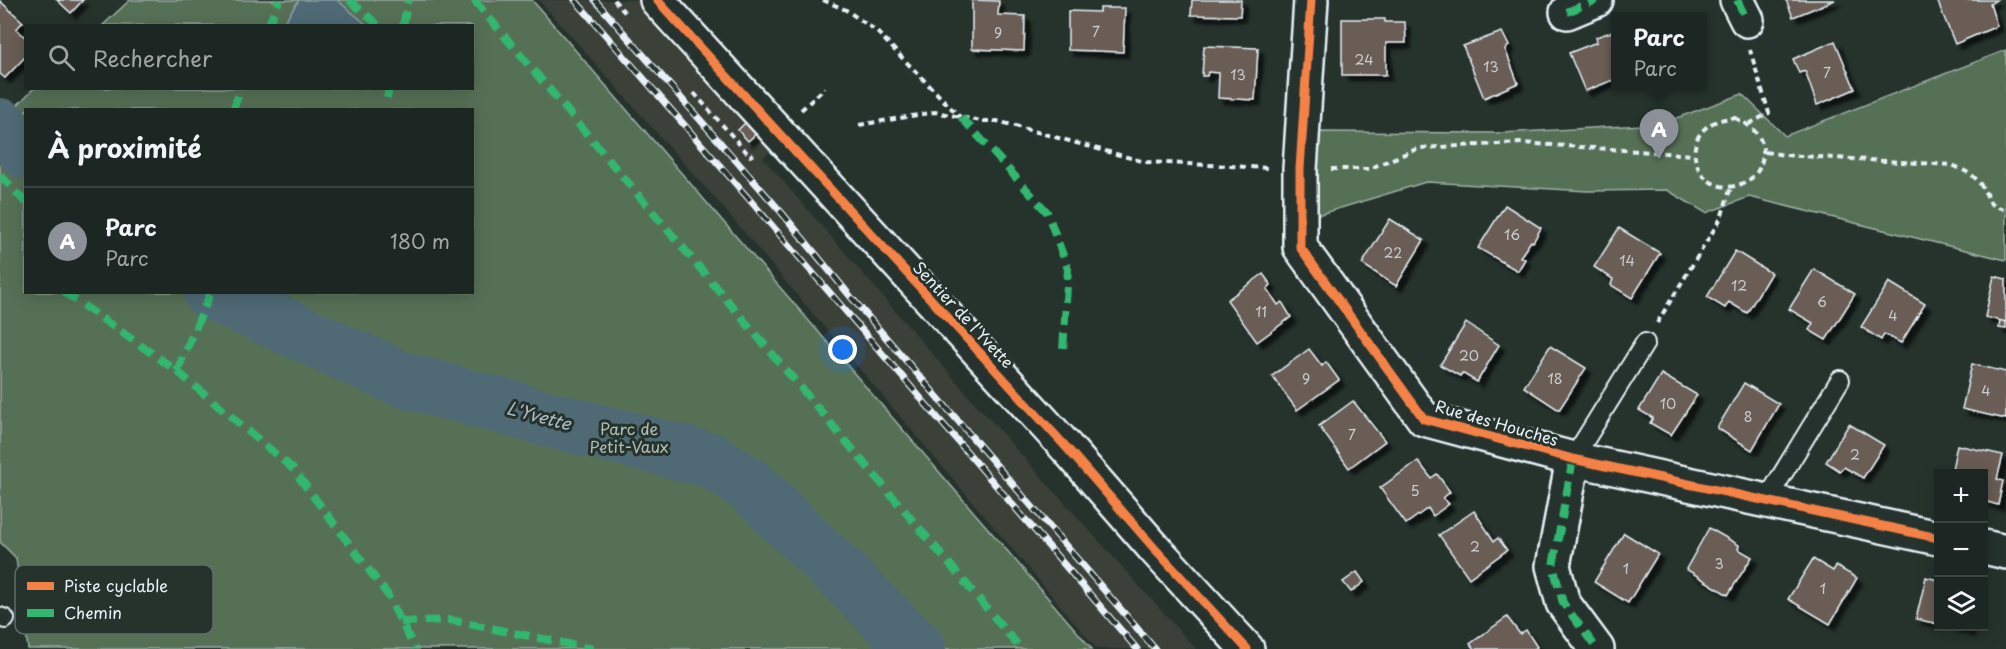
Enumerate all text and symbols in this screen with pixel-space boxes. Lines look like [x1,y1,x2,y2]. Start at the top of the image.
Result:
popup [1611,12,1707,90]
text: Parc [1633,20,1685,53]
house number: 7 [1092,21,1100,42]
house number: 9 [994,22,1002,43]
search box [24,24,474,90]
icon: search [45,41,78,74]
text: Rechercher [93,41,212,74]
house number: 24 [1355,49,1373,70]
text: Parc [1633,53,1677,83]
house number: 13 [1483,56,1499,77]
house number: 7 [1823,62,1831,83]
house number: 13 [1230,64,1246,85]
pin: A [1640,110,1678,159]
text: À proximité [48,128,202,167]
text: Parc [105,210,157,243]
house number: 16 [1504,224,1520,245]
text: A [60,226,75,256]
text: 180 m [390,226,450,256]
house number: 22 [1384,242,1402,263]
text: Parc [105,243,148,273]
house number: 14 [1619,250,1635,271]
street label: Sentier de l'Yvette [908,255,1020,373]
house number: 12 [1731,275,1747,296]
house number: 6 [1817,291,1827,312]
house number: 11 [1255,301,1267,322]
house number: 4 [1888,305,1898,326]
your location [828,335,857,364]
house number: 20 [1459,345,1479,366]
house number: 9 [1302,368,1310,389]
house number: 18 [1547,368,1563,389]
house number: 4 [1981,380,1991,401]
water label: L'Yvette [504,393,575,437]
street label: Rue des Houches [1433,393,1561,451]
house number: 10 [1660,393,1676,414]
house number: 8 [1744,406,1752,427]
park label: Parc de Petit-Vaux [590,416,668,458]
house number: 7 [1348,424,1356,445]
house number: 2 [1850,444,1860,465]
map controls [1934,469,1988,631]
button: + [1934,469,1988,523]
house number: 5 [1410,480,1420,501]
button: − [1934,523,1988,577]
house number: 2 [1470,536,1480,557]
house number: 3 [1714,553,1724,574]
house number: 1 [1623,558,1629,579]
legend [15,565,213,634]
text: Piste cyclable [64,573,168,597]
button: layers [1934,577,1988,631]
house number: 1 [1820,578,1826,599]
text: Chemin [64,600,122,624]

